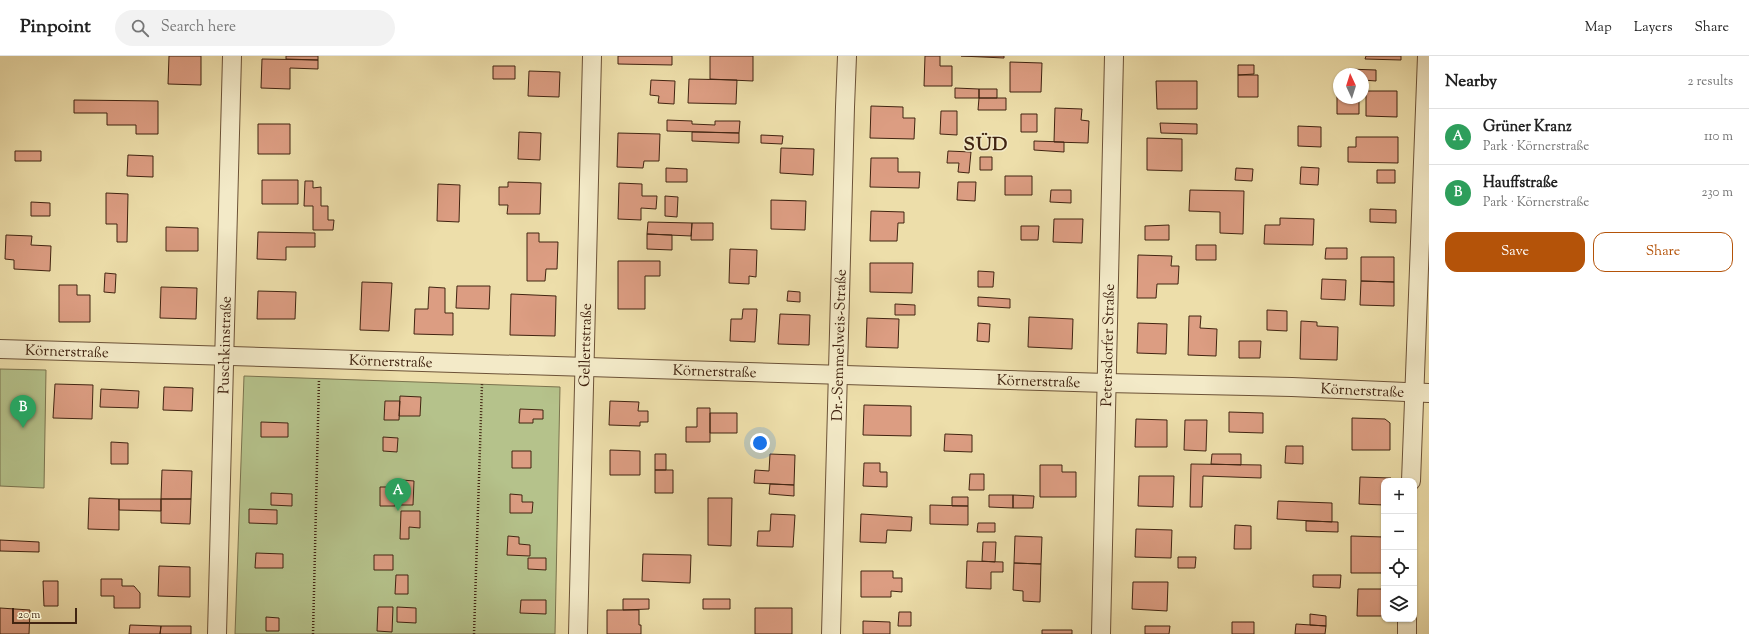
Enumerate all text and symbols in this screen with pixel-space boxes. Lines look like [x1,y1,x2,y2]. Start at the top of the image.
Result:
search box [115,10,395,46]
text: Pinpoint [20,14,91,41]
icon: search [129,17,151,39]
text: Search here [161,17,236,38]
text: Map [1585,18,1612,38]
text: Layers [1634,18,1672,38]
text: Share [1694,18,1729,38]
north arrow [1333,68,1369,104]
text: Nearby [1445,70,1497,94]
text: 2 results [1688,73,1733,91]
text: Grüner Kranz [1483,117,1572,138]
text: A [1453,128,1463,146]
text: 110 m [1704,128,1733,146]
district label: SÜD [964,132,1008,159]
text: Park · Körnerstraße [1483,138,1589,156]
text: Hauffstraße [1483,173,1558,194]
text: B [1454,184,1462,202]
text: 230 m [1701,184,1733,202]
text: Park · Körnerstraße [1483,194,1589,212]
button: Save [1445,232,1585,272]
button: Share [1593,232,1733,272]
street label: Dr.-Semmelweis-Straße [828,269,853,421]
street label: Petersdorfer Straße [1097,283,1121,407]
street label: Puschkinstraße [214,296,238,394]
street label: Gellertstraße [575,303,598,387]
street label: Körnerstraße [25,341,109,364]
street label: Körnerstraße [348,351,433,374]
street label: Körnerstraße [672,361,757,384]
street label: Körnerstraße [996,371,1081,394]
street label: Körnerstraße [1320,379,1405,404]
pin: B [10,395,36,428]
your location [750,433,770,453]
pin: A [385,478,411,511]
map controls [1381,478,1417,622]
button: + [1381,478,1417,514]
button: − [1381,514,1417,550]
button: locate [1381,550,1417,586]
button: layers [1381,586,1417,622]
scale bar [12,606,77,625]
text: 20 m [18,607,40,623]

